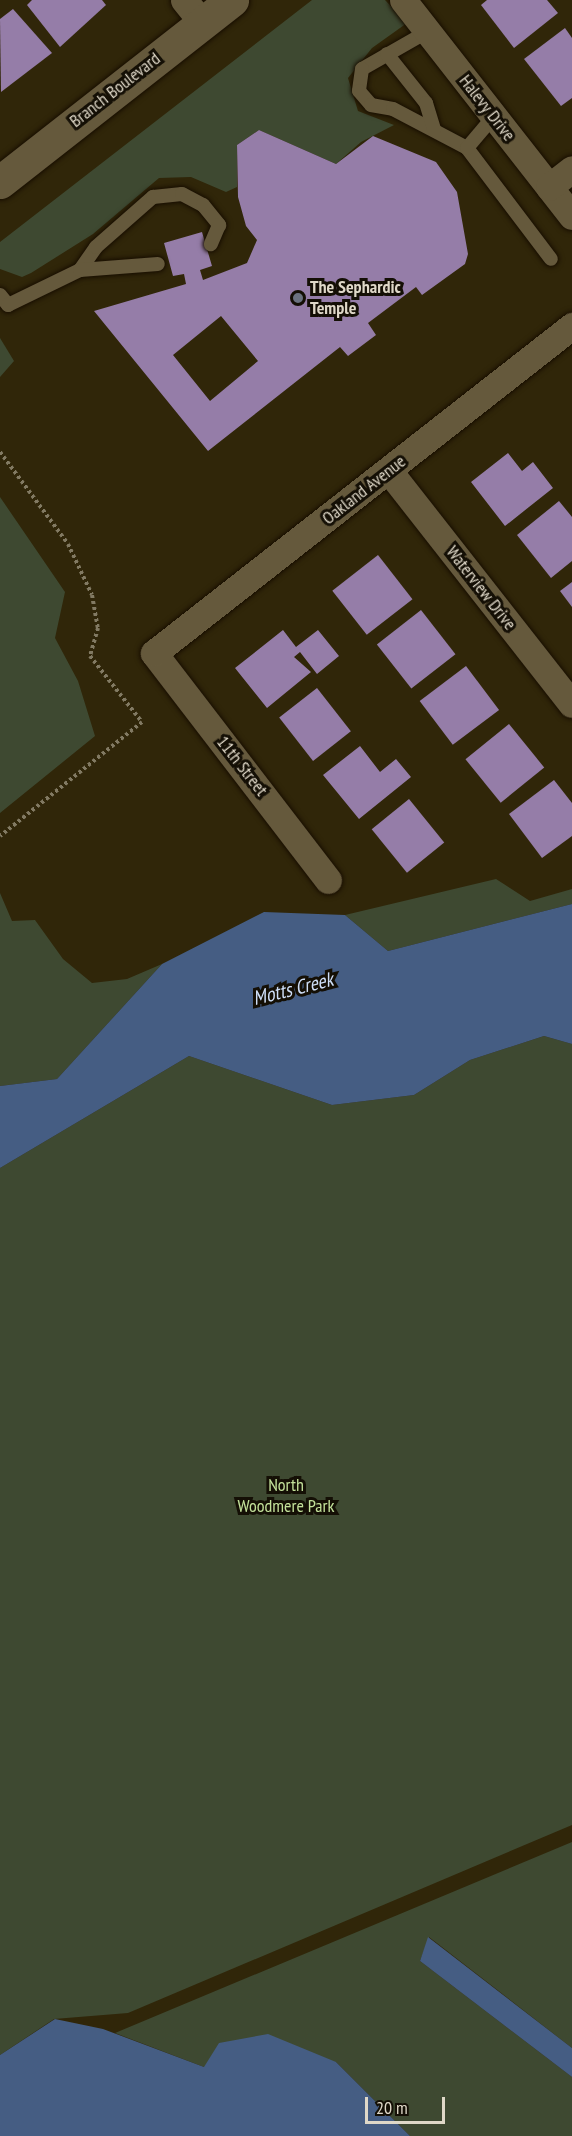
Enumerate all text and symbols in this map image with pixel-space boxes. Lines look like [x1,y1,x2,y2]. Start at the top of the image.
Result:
street label: Branch Boulevard [65,48,165,132]
street label: Halevy Drive [454,70,520,146]
place label: The Sephardic Temple [310,277,401,320]
marker: The Sephardic Temple [291,291,305,305]
street label: Oakland Avenue [318,451,410,529]
street label: Waterview Drive [441,541,521,635]
street label: 11th Street [212,732,272,800]
water label: Motts Creek [250,967,336,1011]
park label: North Woodmere Park [238,1475,334,1518]
scale bar [368,2085,448,2123]
text: 20 m [376,2096,408,2119]

